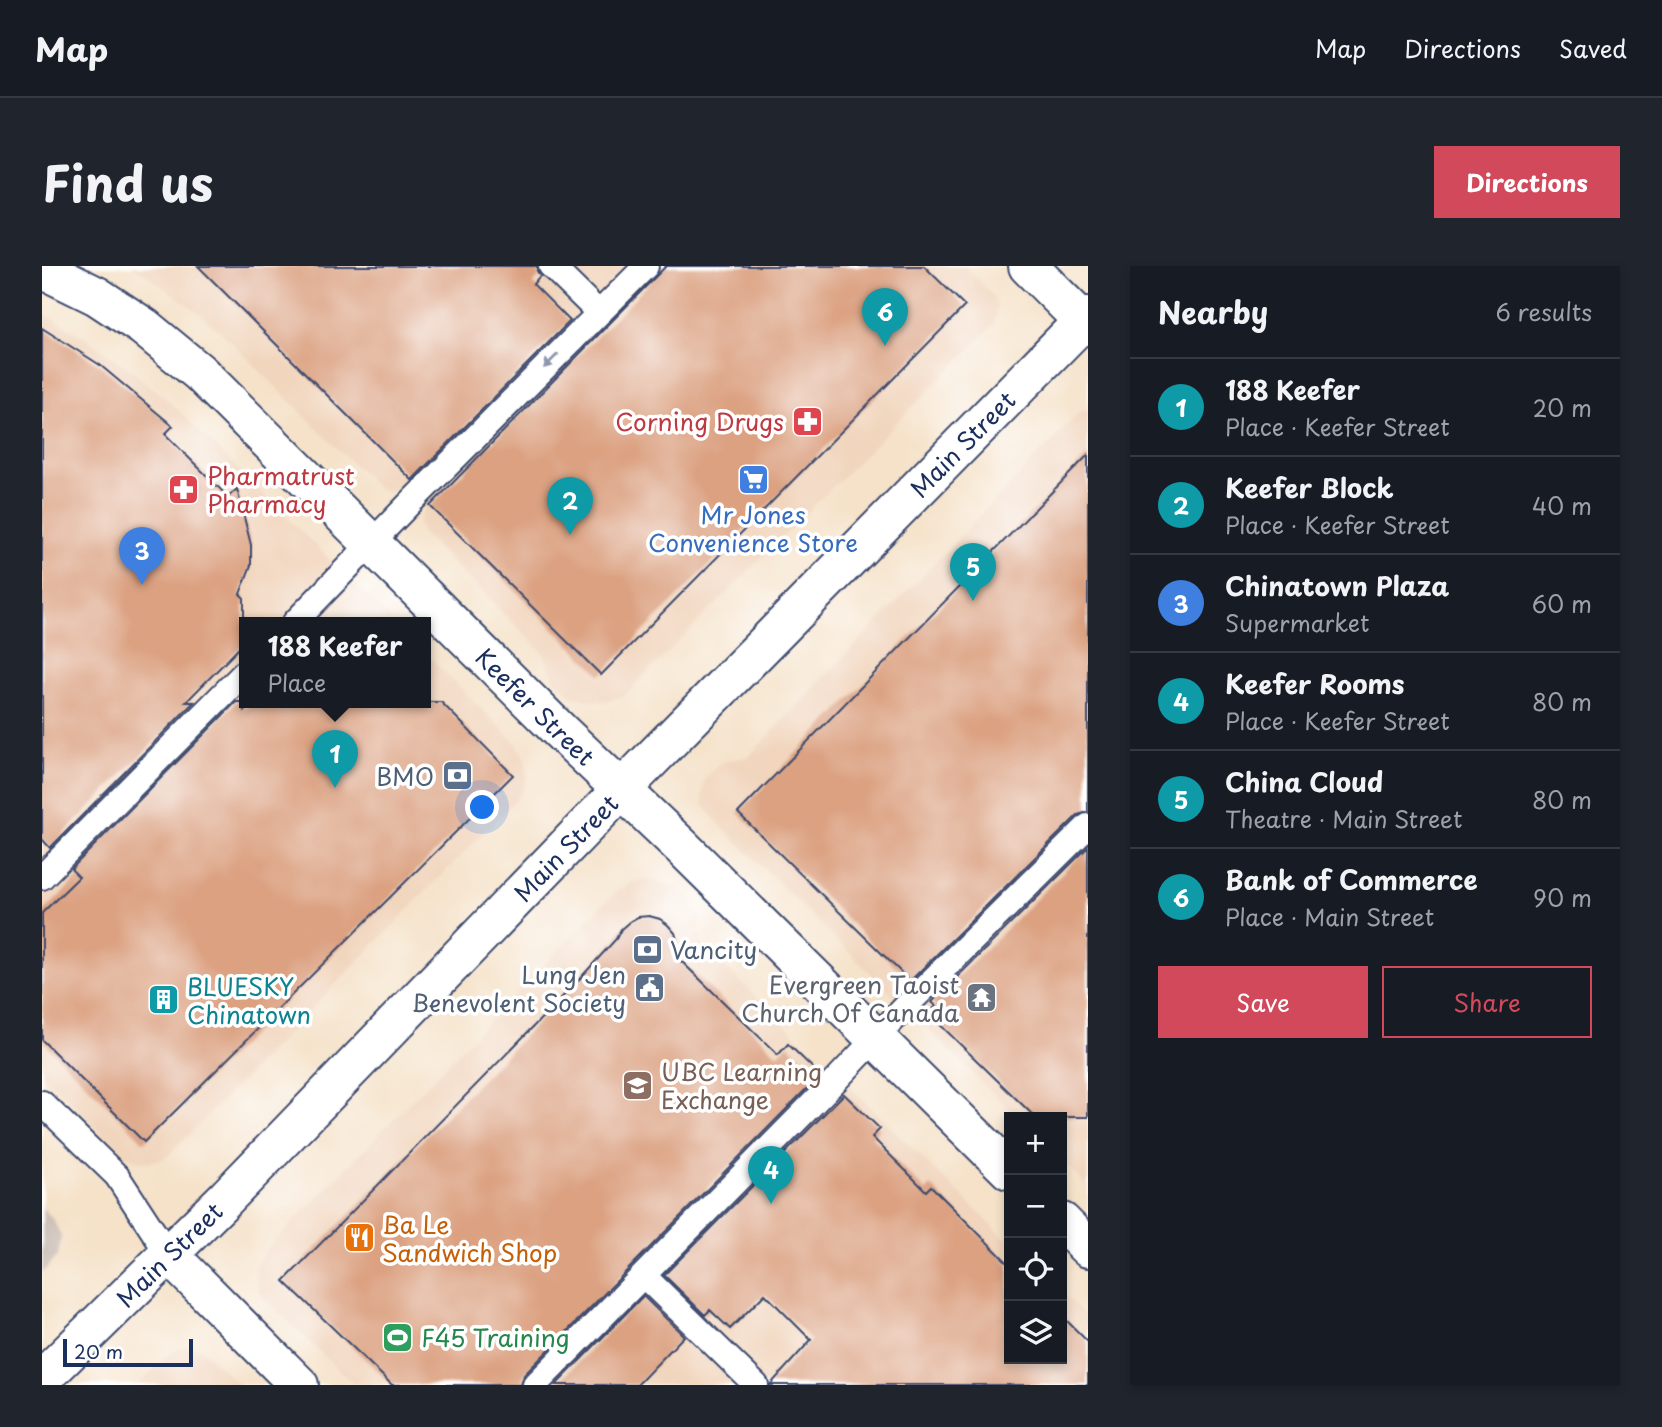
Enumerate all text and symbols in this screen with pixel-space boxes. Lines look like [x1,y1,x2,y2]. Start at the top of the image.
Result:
text: Map [35,23,108,73]
text: Map [1315,30,1366,66]
text: Directions [1404,30,1521,66]
text: Saved [1559,30,1627,66]
text: Find us [42,145,213,219]
button: Directions [1434,146,1620,218]
pin: 6 [862,288,908,346]
text: Nearby [1158,289,1268,334]
text: 6 results [1496,294,1592,329]
one-way arrow [543,353,560,369]
text: 188 Keefer [1225,370,1360,409]
street label: Main Street [901,382,1023,505]
text: 1 [1176,390,1187,425]
text: 20 m [1533,390,1592,425]
place label: Corning Drugs [615,403,784,439]
pharmacy icon: Corning Drugs [790,404,824,438]
text: Place · Keefer Street [1225,409,1450,444]
place label: Pharmatrust Pharmacy [207,457,355,521]
supermarket icon: Mr Jones Convenience Store [736,463,770,497]
text: Keefer Block [1225,468,1394,507]
pharmacy icon: Pharmatrust Pharmacy [167,472,201,506]
pin: 2 [547,477,593,535]
text: 2 [1173,488,1189,523]
text: 40 m [1532,488,1592,523]
place label: Mr Jones Convenience Store [648,496,858,560]
text: Place · Keefer Street [1225,507,1450,542]
pin: 3 [119,527,165,585]
pin: 5 [950,543,996,601]
text: Chinatown Plaza [1225,566,1449,605]
text: 3 [1173,586,1189,621]
text: 60 m [1532,586,1592,621]
text: Supermarket [1225,605,1369,640]
popup [239,617,431,708]
text: 188 Keefer [268,626,403,665]
street label: Keefer Street [468,639,603,774]
text: Keefer Rooms [1225,664,1404,703]
text: Place [268,665,326,700]
text: 4 [1173,684,1189,719]
text: 80 m [1532,684,1592,719]
text: Place · Keefer Street [1225,703,1450,738]
pin: 1 [312,730,358,788]
place label: BMO [376,758,434,794]
bank icon: BMO [440,759,474,793]
text: China Cloud [1225,762,1383,801]
text: 5 [1174,782,1188,817]
text: 80 m [1532,782,1592,817]
street label: Main Street [505,786,626,909]
your location [465,790,499,824]
text: Theatre · Main Street [1225,801,1462,836]
text: Bank of Commerce [1225,860,1478,899]
text: 6 [1173,880,1189,915]
text: 90 m [1533,880,1592,915]
text: Place · Main Street [1225,899,1434,934]
place label: Vancity [670,931,757,967]
bank icon: Vancity [630,932,664,966]
place label: Lung Jen Benevolent Society [411,956,626,1020]
place label: Evergreen Taoist Church Of Canada [741,966,959,1030]
button: Save [1158,966,1368,1038]
button: Share [1382,966,1592,1038]
place label: BLUESKY Chinatown [187,968,311,1032]
public building icon: Lung Jen Benevolent Society [632,971,666,1005]
temple icon: Evergreen Taoist Church Of Canada [965,981,999,1015]
building icon: BLUESKY Chinatown [147,983,181,1017]
place label: UBC Learning Exchange [661,1053,822,1117]
school or university icon: UBC Learning Exchange [621,1068,655,1102]
map controls [1004,1112,1067,1364]
button: + [1004,1112,1067,1175]
pin: 4 [748,1146,794,1204]
button: − [1004,1175,1067,1238]
street label: Main Street [107,1193,231,1315]
place label: Ba Le Sandwich Shop [382,1206,557,1270]
restaurant icon: Ba Le Sandwich Shop [342,1221,376,1255]
button: locate [1004,1238,1067,1301]
button: layers [1004,1301,1067,1364]
place label: F45 Training [421,1319,570,1355]
sports icon: F45 Training [381,1320,415,1354]
scale bar [63,1336,192,1368]
text: 20 m [74,1337,123,1365]

